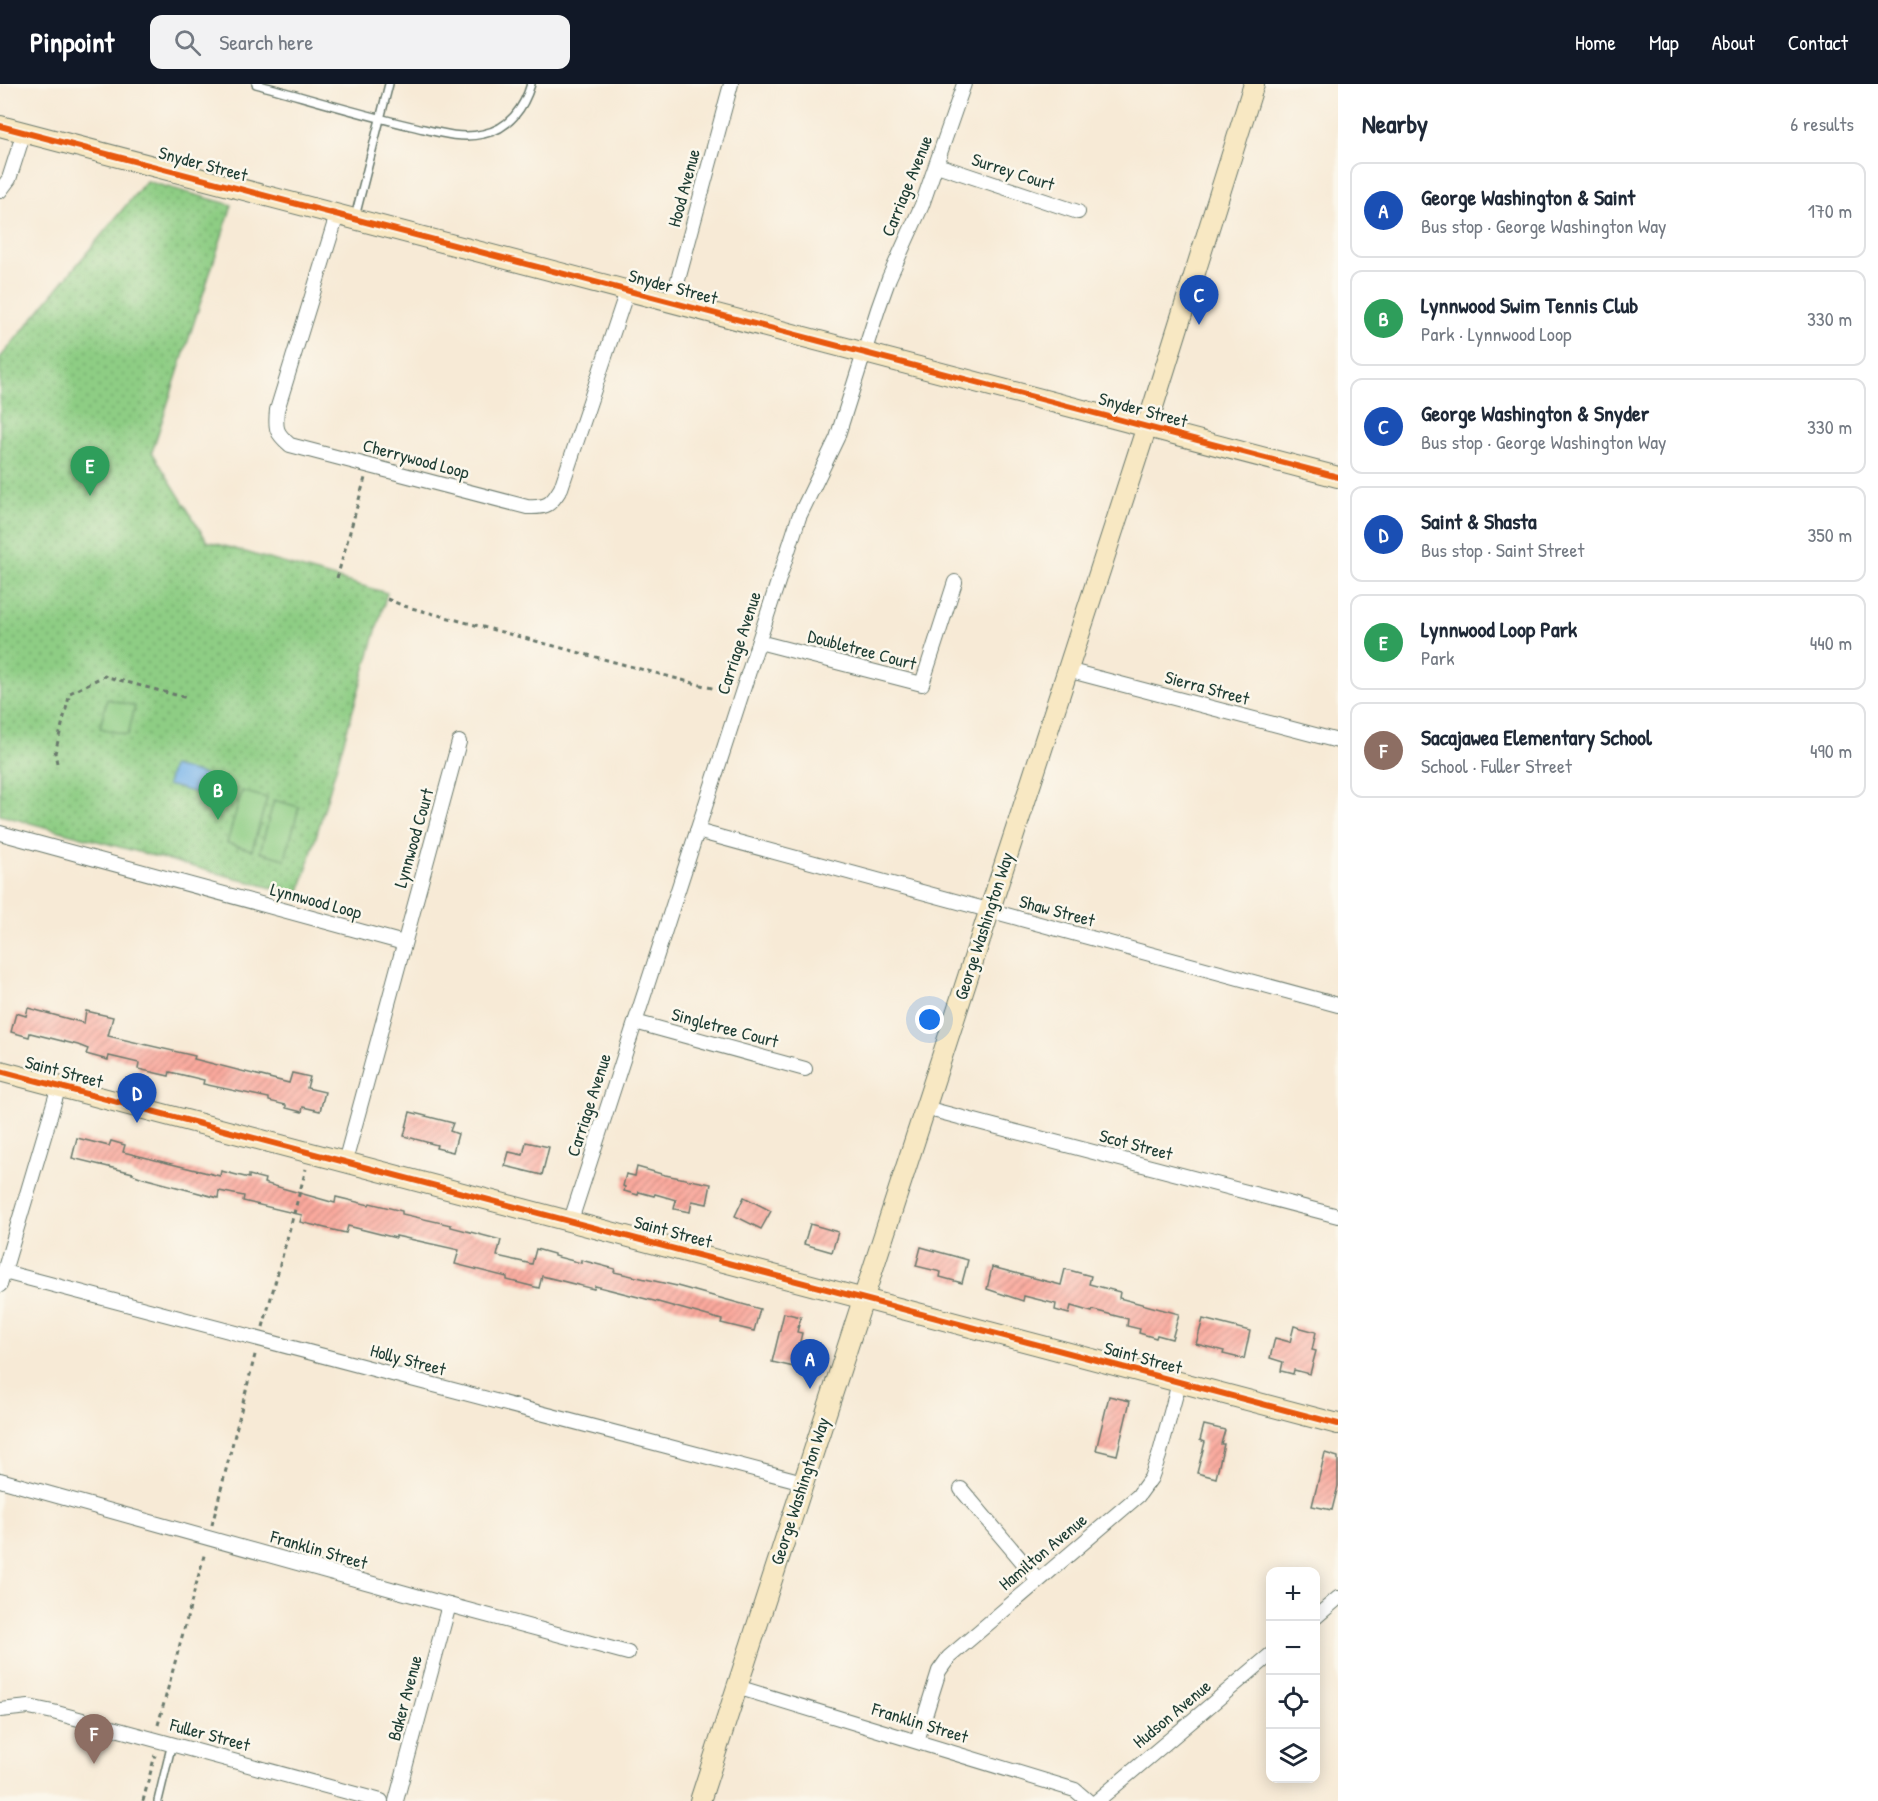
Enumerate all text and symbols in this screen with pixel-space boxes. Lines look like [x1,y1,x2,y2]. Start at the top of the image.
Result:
search box [150,15,570,69]
text: Pinpoint [30,23,114,61]
icon: search [171,26,204,59]
text: Search here [219,27,313,57]
text: Home [1575,28,1616,57]
text: Map [1649,28,1679,57]
text: About [1712,28,1755,57]
text: Contact [1788,28,1848,57]
text: Nearby [1362,106,1428,141]
text: 6 results [1790,110,1854,137]
street label: Carriage Avenue [875,132,938,240]
street label: Snyder Street [156,140,251,188]
street label: Hood Avenue [661,146,706,230]
street label: Surrey Court [969,146,1059,197]
text: George Washington & Saint [1421,182,1635,212]
text: A [1379,197,1388,224]
text: 170 m [1808,197,1852,224]
text: Bus stop · George Washington Way [1421,212,1667,239]
street label: Snyder Street [626,263,721,311]
pin: C [1180,276,1218,325]
text: Lynnwood Swim Tennis Club [1421,290,1638,320]
text: B [1378,305,1389,332]
text: 330 m [1807,305,1852,332]
text: Park · Lynnwood Loop [1421,320,1572,347]
street label: Snyder Street [1096,386,1191,434]
text: George Washington & Snyder [1421,398,1649,428]
text: C [1378,413,1389,440]
text: 330 m [1807,413,1852,440]
text: Bus stop · George Washington Way [1421,428,1667,455]
street label: Cherrywood Loop [360,432,472,485]
pin: E [70,446,110,496]
text: Saint & Shasta [1421,506,1537,536]
text: D [1379,521,1388,548]
text: 350 m [1807,521,1852,548]
text: Bus stop · Saint Street [1421,536,1584,563]
street label: Carriage Avenue [710,588,767,698]
text: Lynnwood Loop Park [1421,614,1577,644]
street label: Doubletree Court [805,623,920,676]
text: E [1379,629,1388,656]
text: 440 m [1810,629,1852,656]
text: Park [1421,644,1454,671]
street label: Sierra Street [1162,664,1253,711]
text: Sacajawea Elementary School [1421,722,1652,752]
text: F [1380,737,1387,764]
text: 490 m [1810,737,1852,764]
text: School · Fuller Street [1421,752,1572,779]
pin: B [198,770,238,820]
street label: Lynnwood Court [387,785,440,890]
street label: George Washington Way [948,849,1019,1003]
street label: Lynnwood Loop [268,876,365,925]
street label: Shaw Street [1017,888,1098,933]
street label: Singletree Court [669,1001,782,1054]
your location [915,1005,944,1034]
street label: Saint Street [22,1049,107,1094]
street label: Carriage Avenue [560,1050,617,1160]
pin: D [118,1074,156,1123]
street label: Scot Street [1097,1123,1176,1166]
street label: Saint Street [631,1209,716,1254]
street label: Saint Street [1101,1335,1186,1380]
street label: Holly Street [368,1337,449,1382]
pin: A [790,1340,830,1389]
street label: George Washington Way [764,1414,835,1568]
street label: Hamilton Avenue [993,1507,1092,1596]
street label: Franklin Street [267,1524,371,1575]
map controls [1266,1567,1320,1783]
button: + [1266,1567,1320,1621]
button: − [1266,1621,1320,1675]
street label: Baker Avenue [381,1652,428,1743]
street label: Hudson Avenue [1127,1674,1216,1754]
button: locate [1266,1675,1320,1729]
street label: Franklin Street [868,1696,972,1749]
street label: Fuller Street [166,1712,254,1757]
pin: F [74,1714,113,1764]
button: layers [1266,1729,1320,1783]

